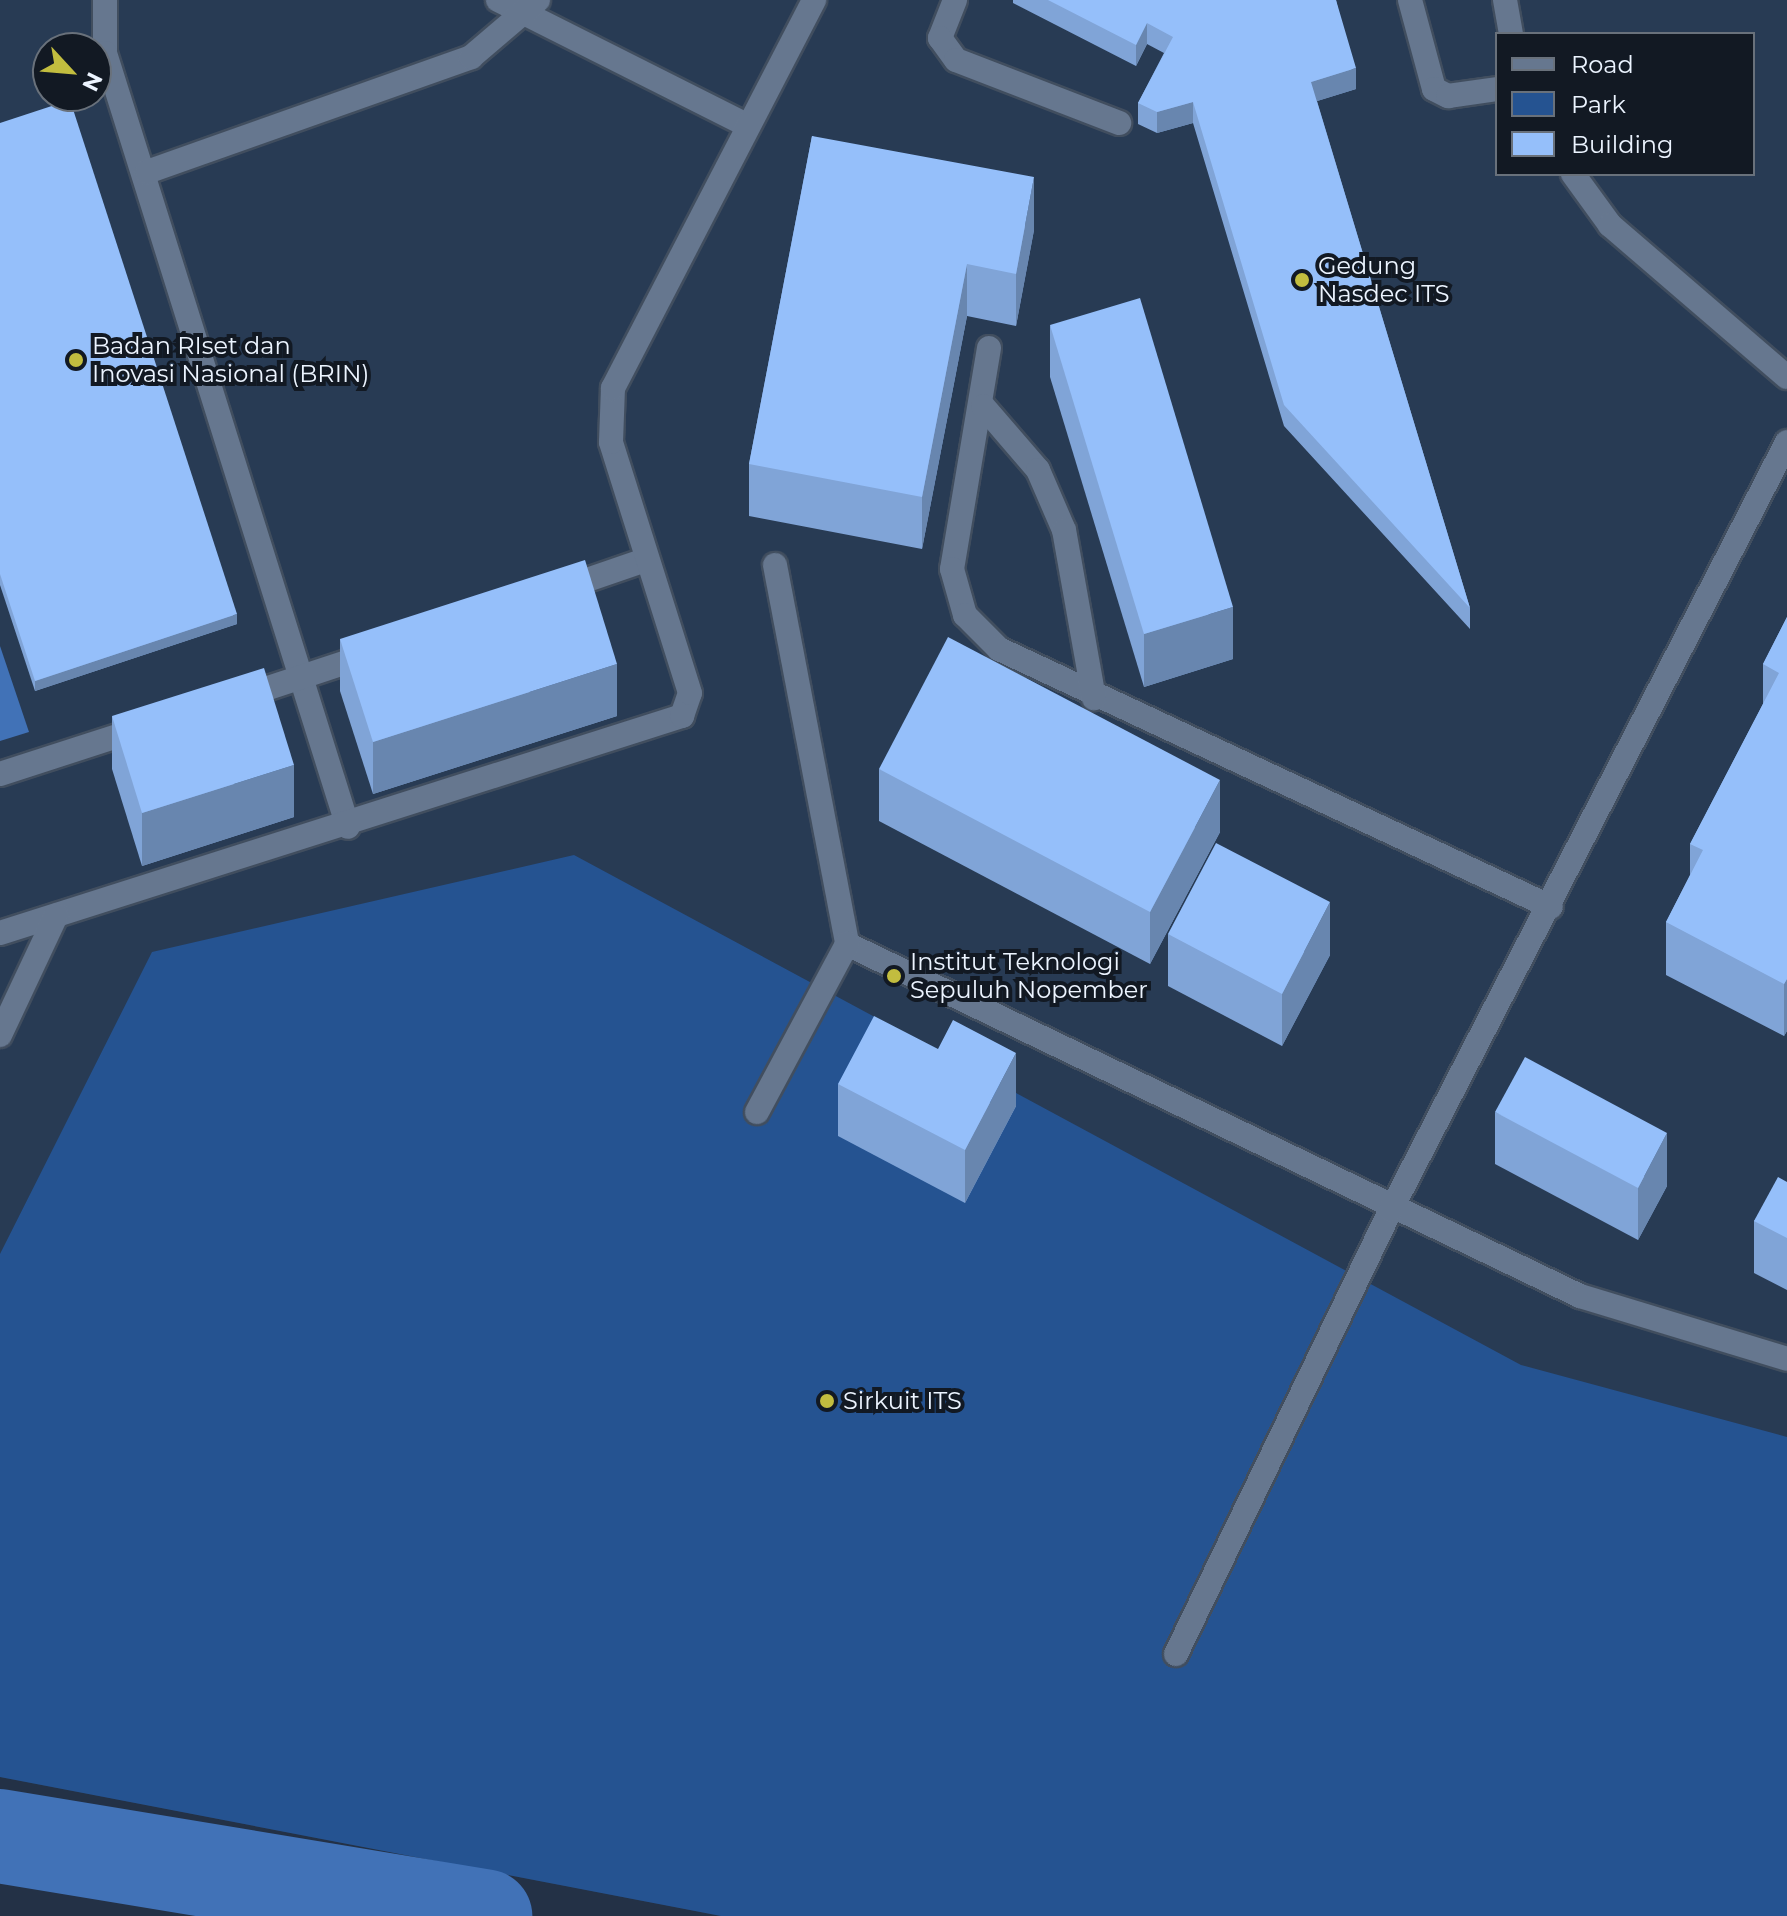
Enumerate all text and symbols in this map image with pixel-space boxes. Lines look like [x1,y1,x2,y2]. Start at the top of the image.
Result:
north arrow [32,32,112,112]
legend [1495,32,1755,176]
text: Road [1571,50,1634,79]
text: N [76,68,108,96]
text: Park [1571,90,1626,119]
text: Building [1571,130,1674,159]
place label: Gedung Nasdec ITS [1318,252,1449,308]
marker: Gedung Nasdec ITS [1293,271,1311,289]
place label: Badan RIset dan Inovasi Nasional (BRIN) [92,332,369,388]
marker: Badan RIset dan Inovasi Nasional (BRIN) [67,351,85,369]
place label: Institut Teknologi Sepuluh Nopember [910,948,1148,1004]
marker: Institut Teknologi Sepuluh Nopember [885,967,903,985]
place label: Sirkuit ITS [843,1387,962,1415]
marker: Sirkuit ITS [818,1392,836,1410]

